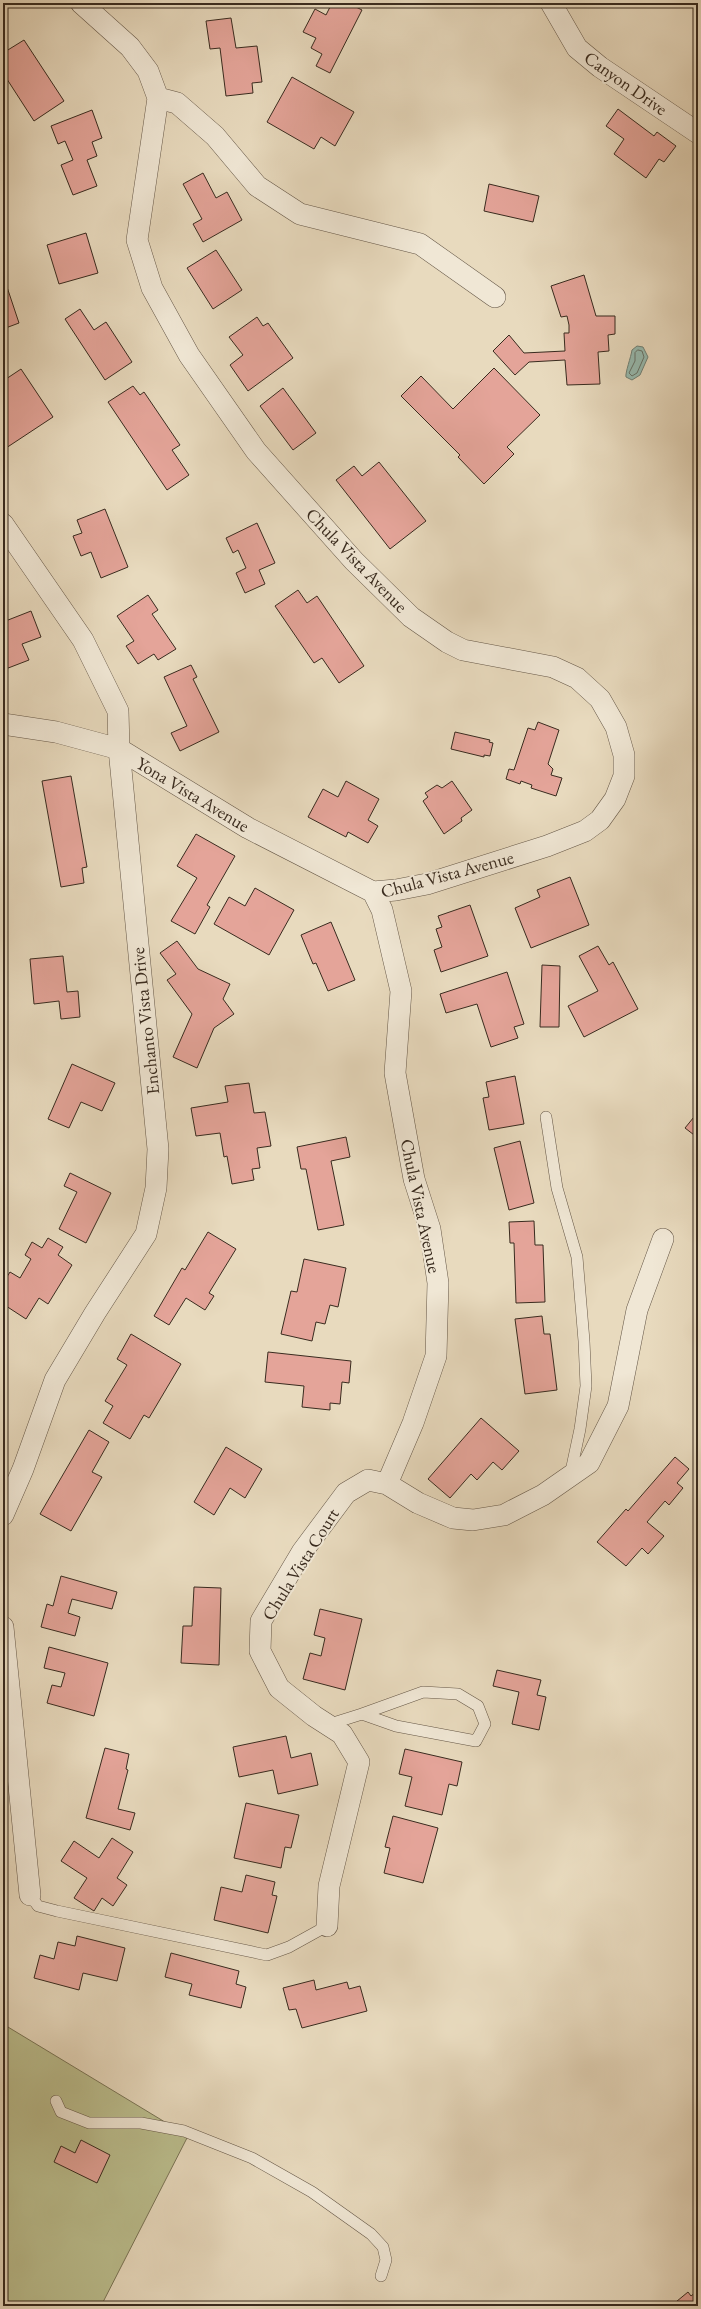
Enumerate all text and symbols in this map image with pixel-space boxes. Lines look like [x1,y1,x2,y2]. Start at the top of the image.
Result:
street label: Canyon Drive [580,46,672,120]
street label: Chula Vista Avenue [301,503,413,617]
street label: Yona Vista Avenue [132,751,254,837]
street label: Chula Vista Avenue [378,845,516,903]
street label: Enchanto Vista Drive [126,946,164,1096]
street label: Chula Vista Avenue [396,1137,446,1275]
street label: Chula Vista Court [256,1503,344,1624]

